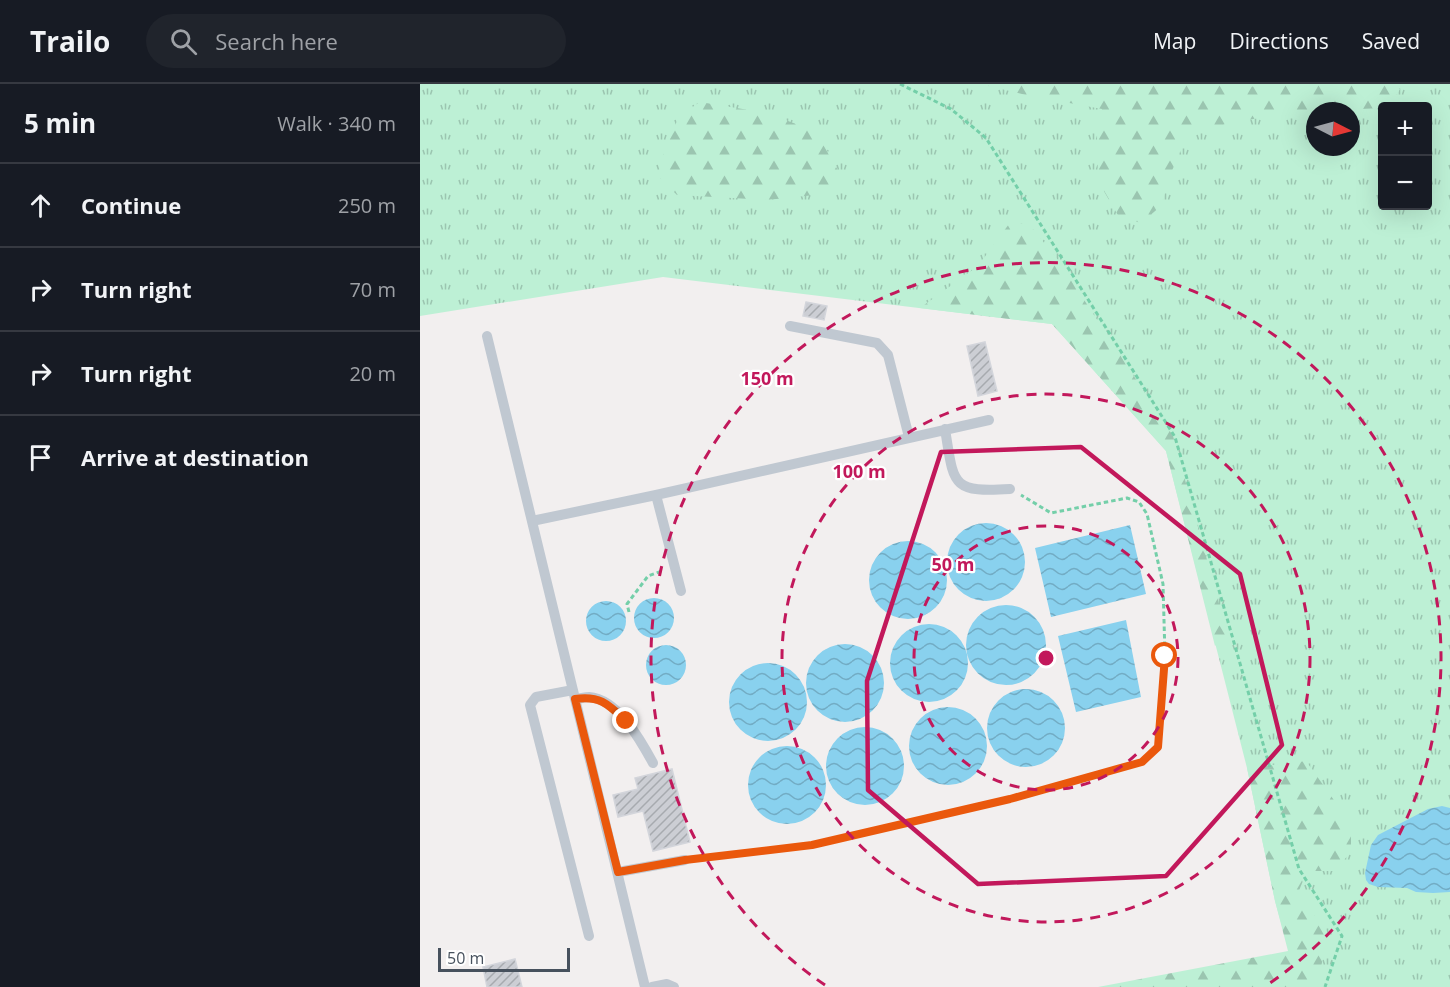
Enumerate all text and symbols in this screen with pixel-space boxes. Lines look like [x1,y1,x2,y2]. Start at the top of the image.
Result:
search box [146,14,566,68]
text: Trailo [30,22,110,60]
icon: search [167,25,200,58]
text: Search here [215,26,338,56]
text: Map [1153,27,1196,55]
text: Directions [1229,27,1329,55]
text: Saved [1362,27,1420,55]
north arrow [1306,102,1360,156]
map controls [1378,102,1432,210]
button: + [1378,102,1432,156]
text: 5 min [24,105,96,141]
text: Walk · 340 m [277,110,396,137]
button: − [1378,156,1432,210]
icon: ahead [24,189,57,222]
text: Continue [81,190,181,220]
text: 250 m [338,192,396,219]
icon: right [24,273,57,306]
text: Turn right [81,274,192,304]
text: 70 m [349,276,396,303]
icon: right [24,357,57,390]
text: Turn right [81,358,192,388]
text: 20 m [349,360,396,387]
text: 150 m [740,366,794,390]
icon: arrive [24,441,57,474]
text: Arrive at destination [81,442,309,472]
text: 100 m [832,459,886,483]
text: 50 m [932,552,974,576]
route start [1151,642,1177,668]
centre of rings [1036,648,1056,668]
route end [612,707,638,733]
scale bar [438,945,570,972]
text: 50 m [447,947,484,969]

